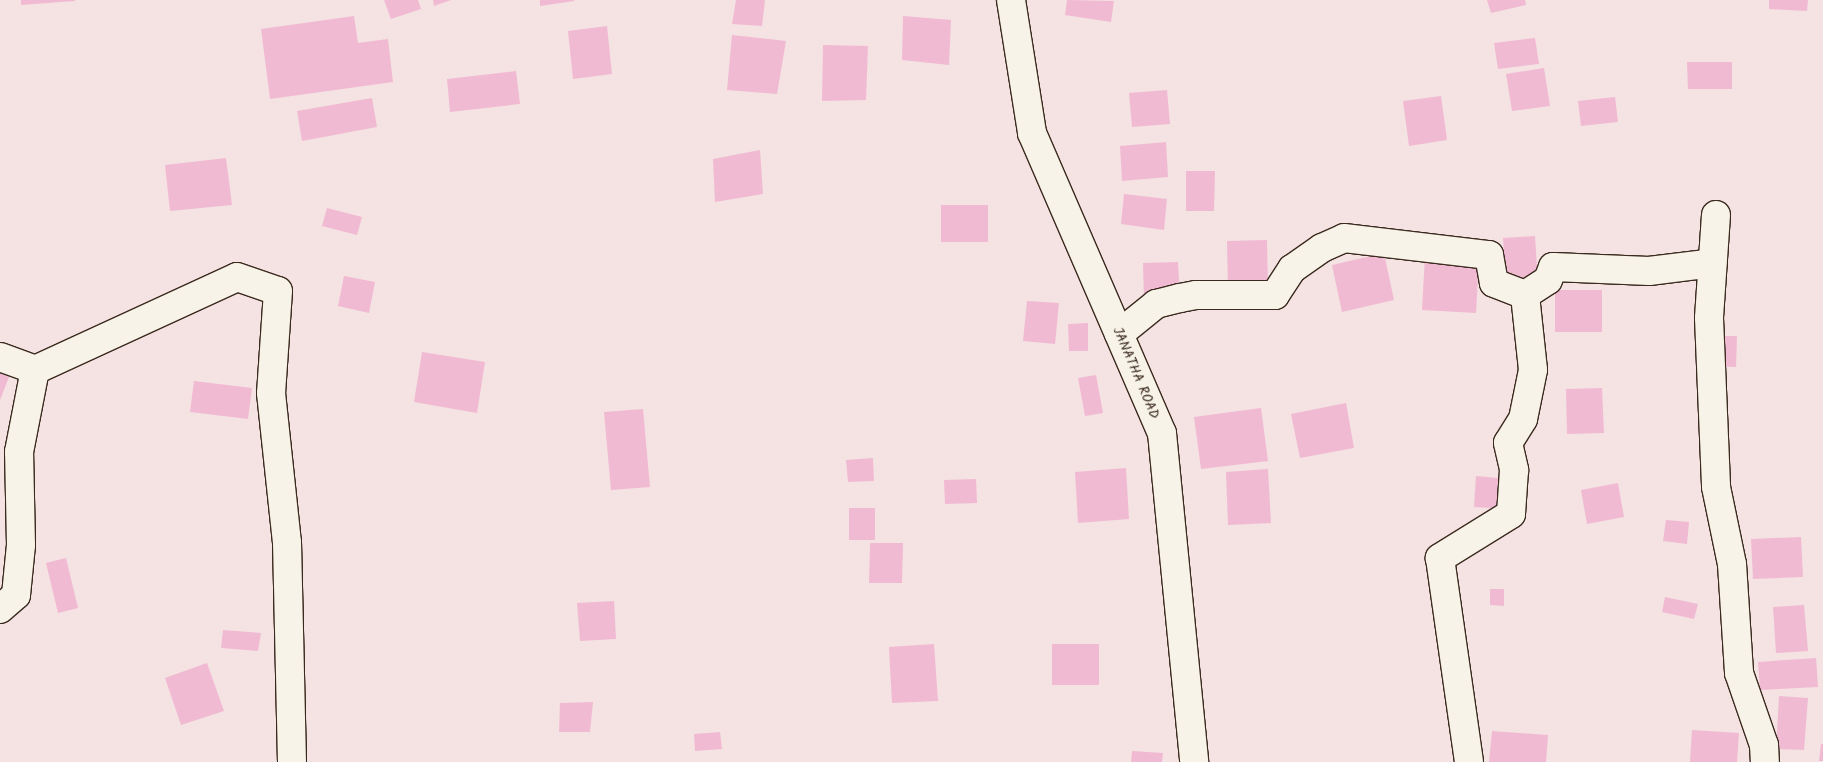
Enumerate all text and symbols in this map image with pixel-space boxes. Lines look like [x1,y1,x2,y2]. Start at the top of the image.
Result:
street label: JANATHA ROAD [1109,324,1163,422]

